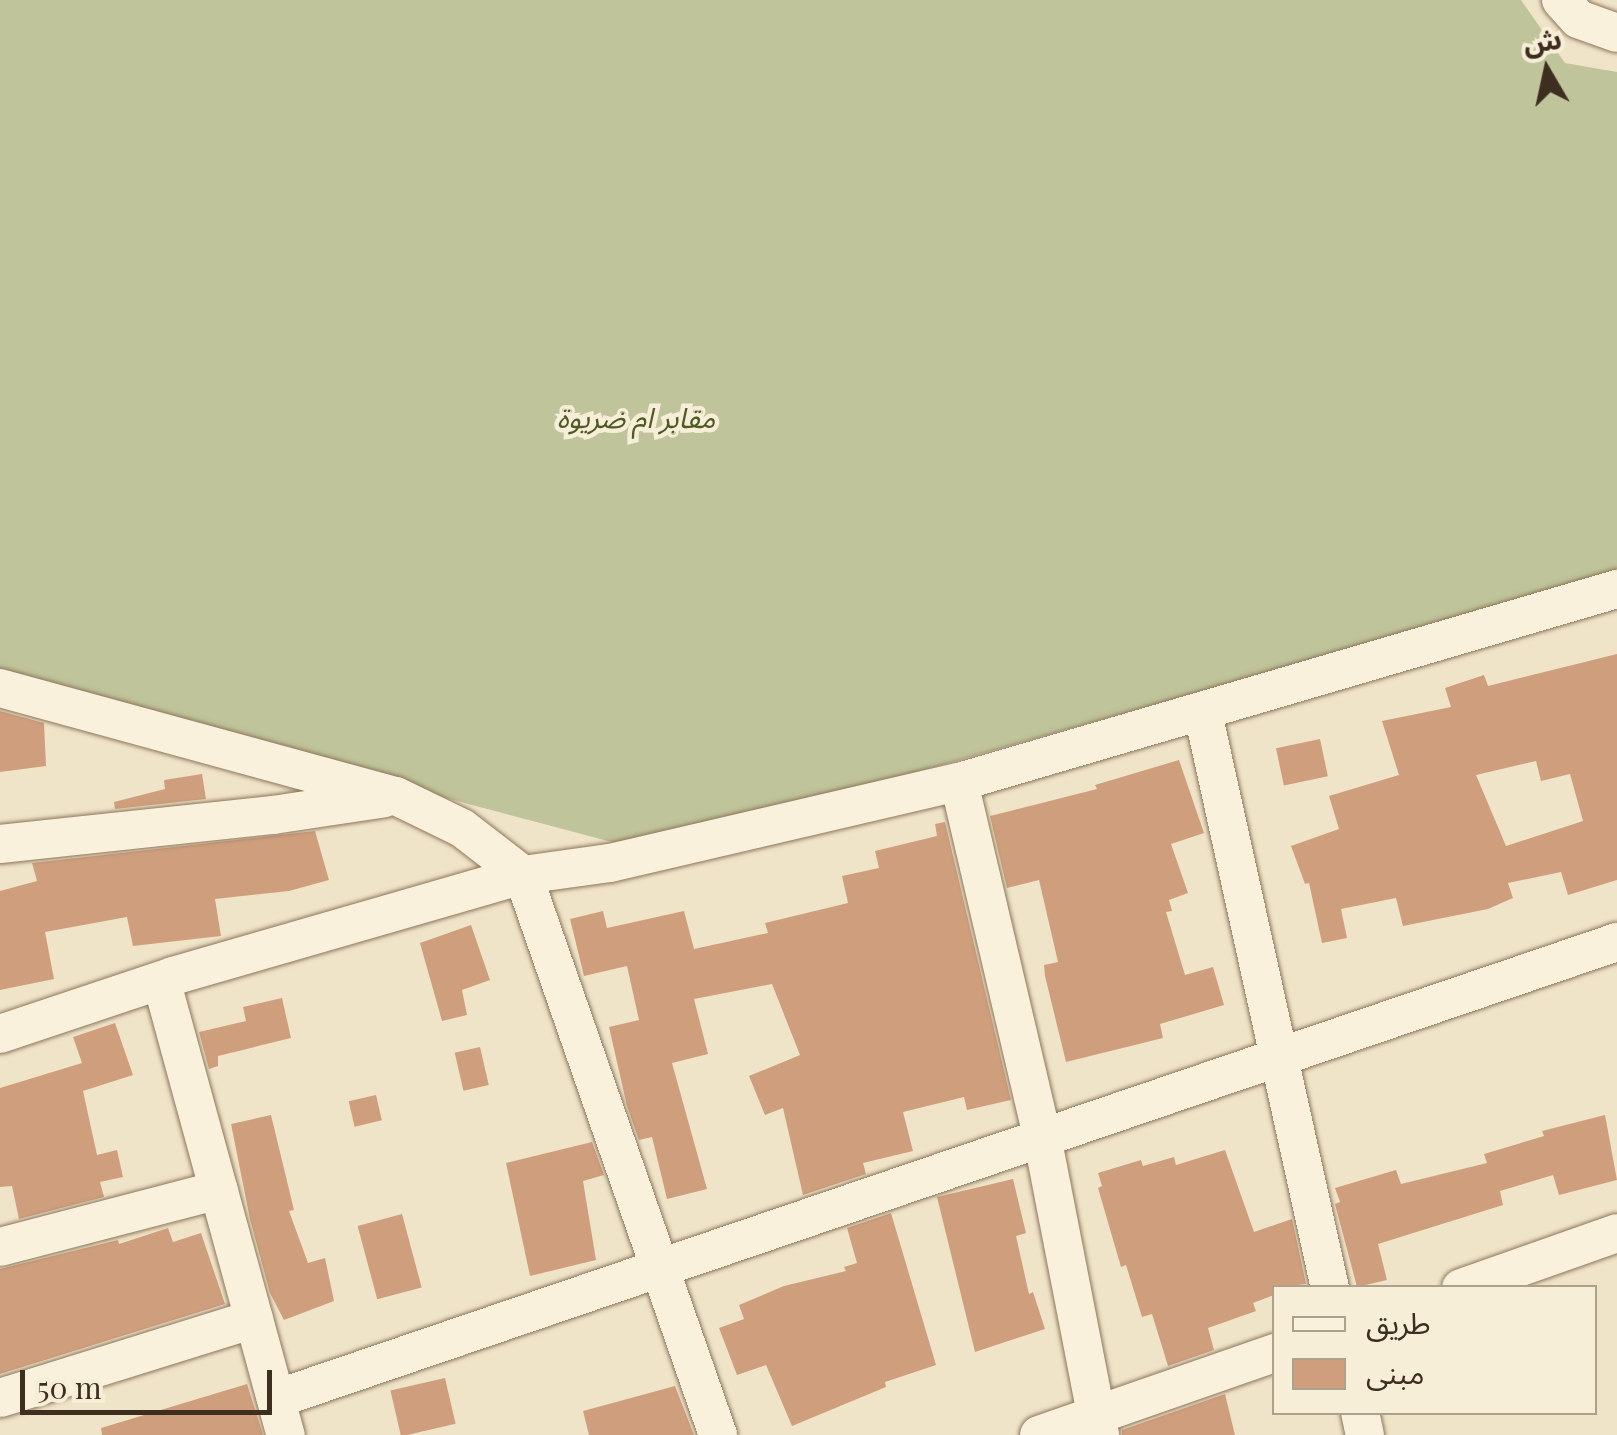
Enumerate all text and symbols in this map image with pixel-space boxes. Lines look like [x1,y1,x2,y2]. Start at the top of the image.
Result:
text: ش [1520,19,1564,61]
north arrow [1497,20,1597,120]
park label: مقابر ام ضريوة [557,400,715,434]
legend [1272,1285,1597,1415]
text: طريق [1366,1302,1431,1342]
scale bar [25,1350,278,1412]
text: مبنى [1366,1352,1424,1392]
text: 50 m [37,1367,102,1407]

